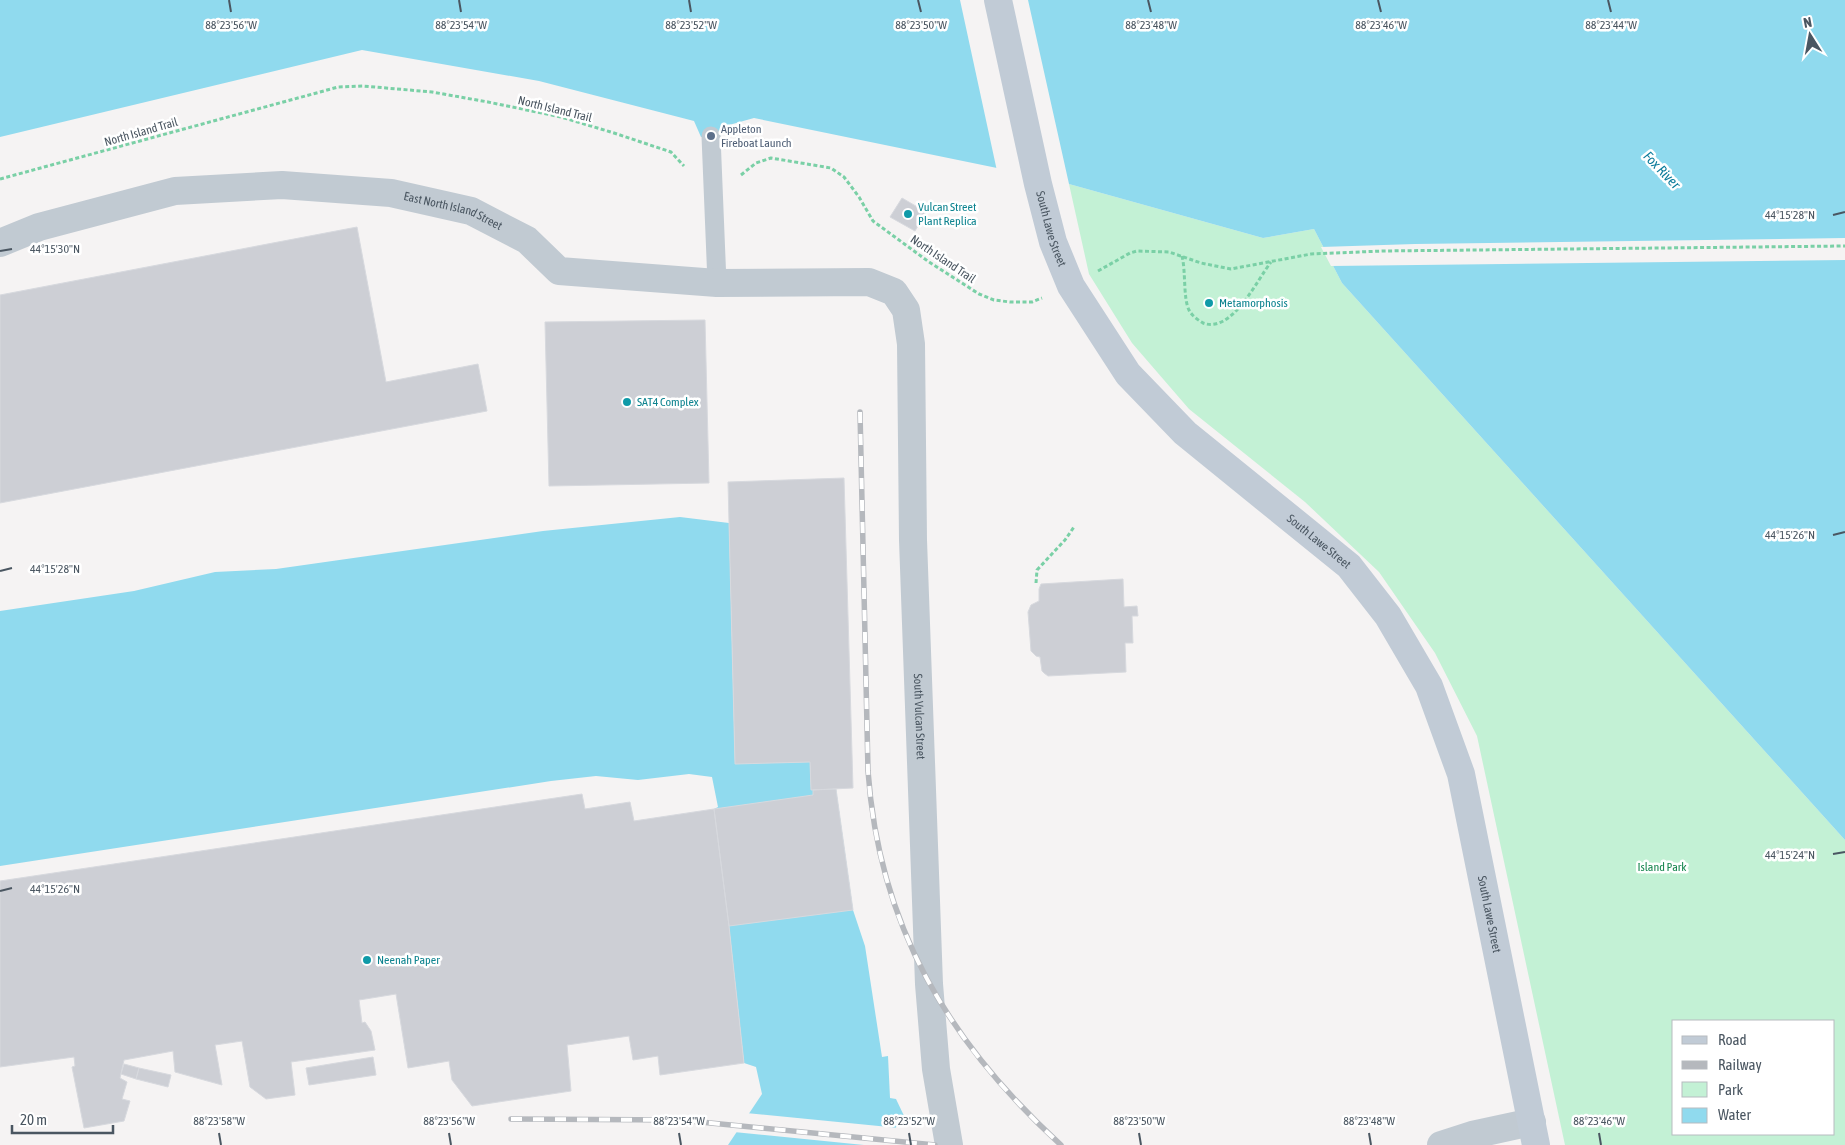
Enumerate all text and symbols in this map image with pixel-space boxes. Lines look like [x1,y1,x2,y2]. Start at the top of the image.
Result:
north arrow [1785,10,1835,60]
text: N [1802,14,1813,31]
text: 88°23'56"W [205,18,257,32]
text: 88°23'54"W [435,18,487,32]
text: 88°23'52"W [665,18,717,32]
text: 88°23'50"W [895,18,947,32]
text: 88°23'48"W [1125,18,1177,32]
text: 88°23'46"W [1355,18,1407,32]
text: 88°23'44"W [1585,18,1637,32]
street label: North Island Trail [517,93,594,125]
street label: North Island Trail [103,115,180,149]
place label: Appleton Fireboat Launch [721,122,792,150]
marker: Appleton Fireboat Launch [705,130,717,142]
water label: Fox River [1640,148,1684,193]
street label: East North Island Street [402,189,505,233]
street label: South Lawe Street [1033,190,1069,269]
place label: Vulcan Street Plant Replica [918,200,977,228]
marker: Vulcan Street Plant Replica [902,208,914,220]
text: 44°15'28"N [1765,208,1815,222]
street label: North Island Trail [908,232,979,286]
text: 44°15'30"N [30,242,80,256]
place label: Metamorphosis [1219,296,1288,310]
marker: Metamorphosis [1203,297,1215,309]
place label: SAT4 Complex [637,395,699,409]
marker: SAT4 Complex [621,396,633,408]
street label: South Lawe Street [1284,512,1354,572]
text: 44°15'26"N [1765,528,1815,542]
text: 44°15'28"N [30,562,80,576]
street label: South Vulcan Street [911,673,928,760]
text: 44°15'24"N [1765,848,1815,862]
park label: Island Park [1637,860,1687,874]
street label: South Lawe Street [1475,874,1504,954]
text: 44°15'26"N [30,882,80,896]
place label: Neenah Paper [377,953,440,967]
marker: Neenah Paper [361,954,373,966]
legend [1672,1020,1835,1135]
text: Road [1718,1031,1747,1048]
text: Railway [1718,1056,1762,1073]
text: Park [1718,1081,1743,1098]
scale bar [12,1102,114,1134]
text: Water [1718,1106,1751,1123]
text: 20 m [20,1111,47,1128]
text: 88°23'58"W [193,1114,245,1128]
text: 88°23'56"W [423,1114,475,1128]
text: 88°23'54"W [653,1114,705,1128]
text: 88°23'52"W [883,1114,935,1128]
text: 88°23'50"W [1113,1114,1165,1128]
text: 88°23'48"W [1343,1114,1395,1128]
text: 88°23'46"W [1573,1114,1625,1128]

